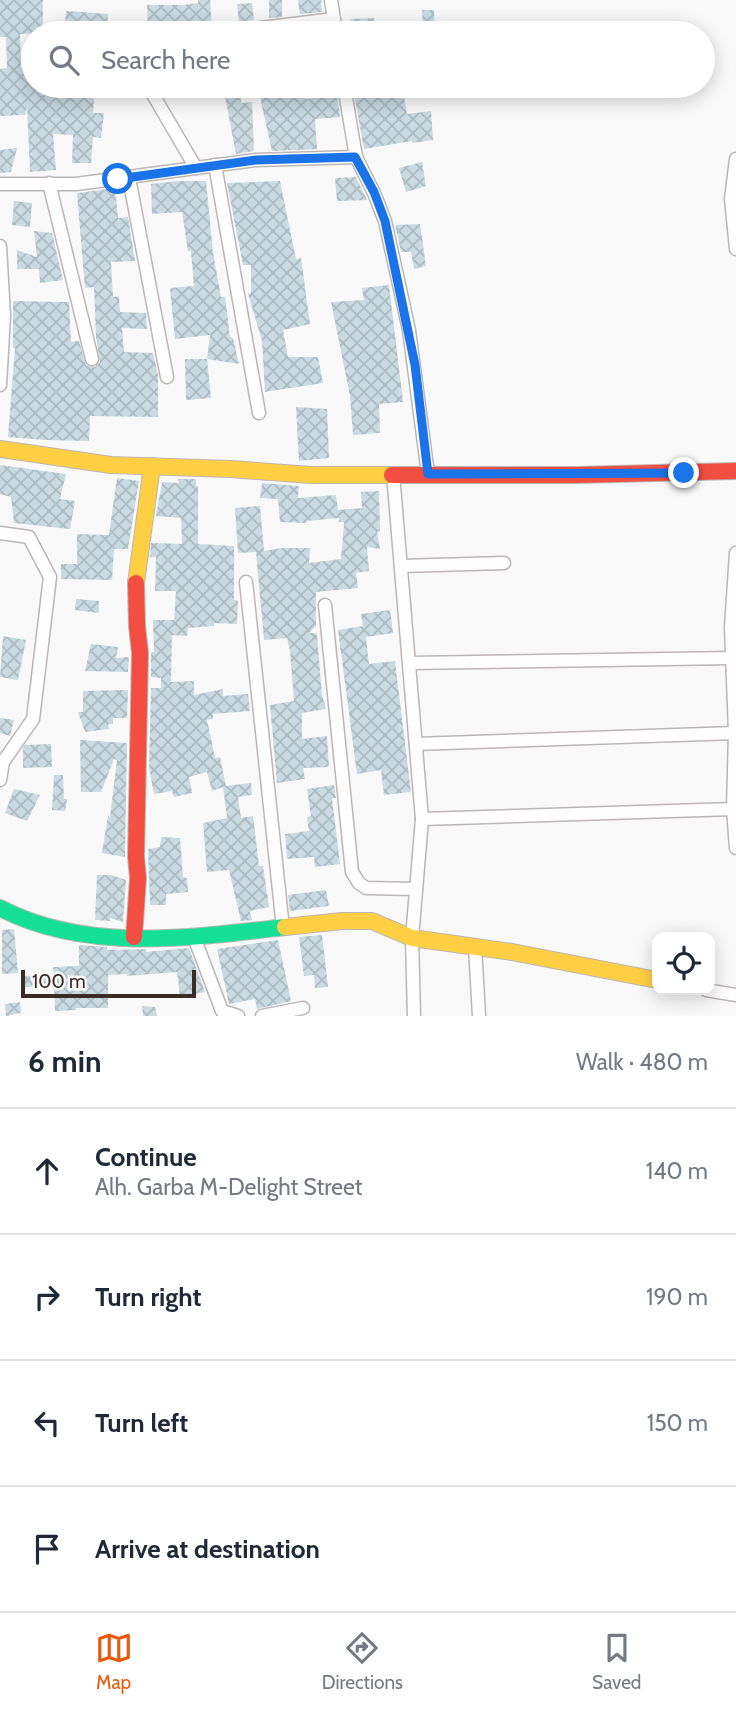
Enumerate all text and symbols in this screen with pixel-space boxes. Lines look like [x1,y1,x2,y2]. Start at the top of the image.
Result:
search box [21,21,715,98]
icon: search [45,41,83,79]
text: Search here [101,44,230,76]
route start [102,163,133,194]
route end [668,457,699,488]
map controls [652,932,715,995]
button: locate [652,932,715,995]
scale bar [21,967,196,999]
text: 100 m [32,970,86,993]
text: 6 min [28,1043,101,1080]
text: Walk · 480 m [576,1048,708,1076]
text: Continue [95,1141,197,1173]
icon: ahead [28,1152,66,1190]
text: 140 m [646,1157,708,1185]
text: Alh. Garba M-Delight Street [95,1173,362,1201]
icon: right [28,1278,66,1316]
text: Turn right [95,1281,201,1313]
text: 190 m [646,1283,708,1311]
icon: left [28,1404,66,1442]
text: Turn left [95,1407,188,1439]
text: 150 m [647,1409,708,1437]
icon: arrive [28,1530,66,1568]
text: Arrive at destination [95,1533,320,1565]
tab: Map [95,1629,133,1694]
tab: Directions [322,1629,403,1694]
tab: Saved [592,1629,641,1694]

